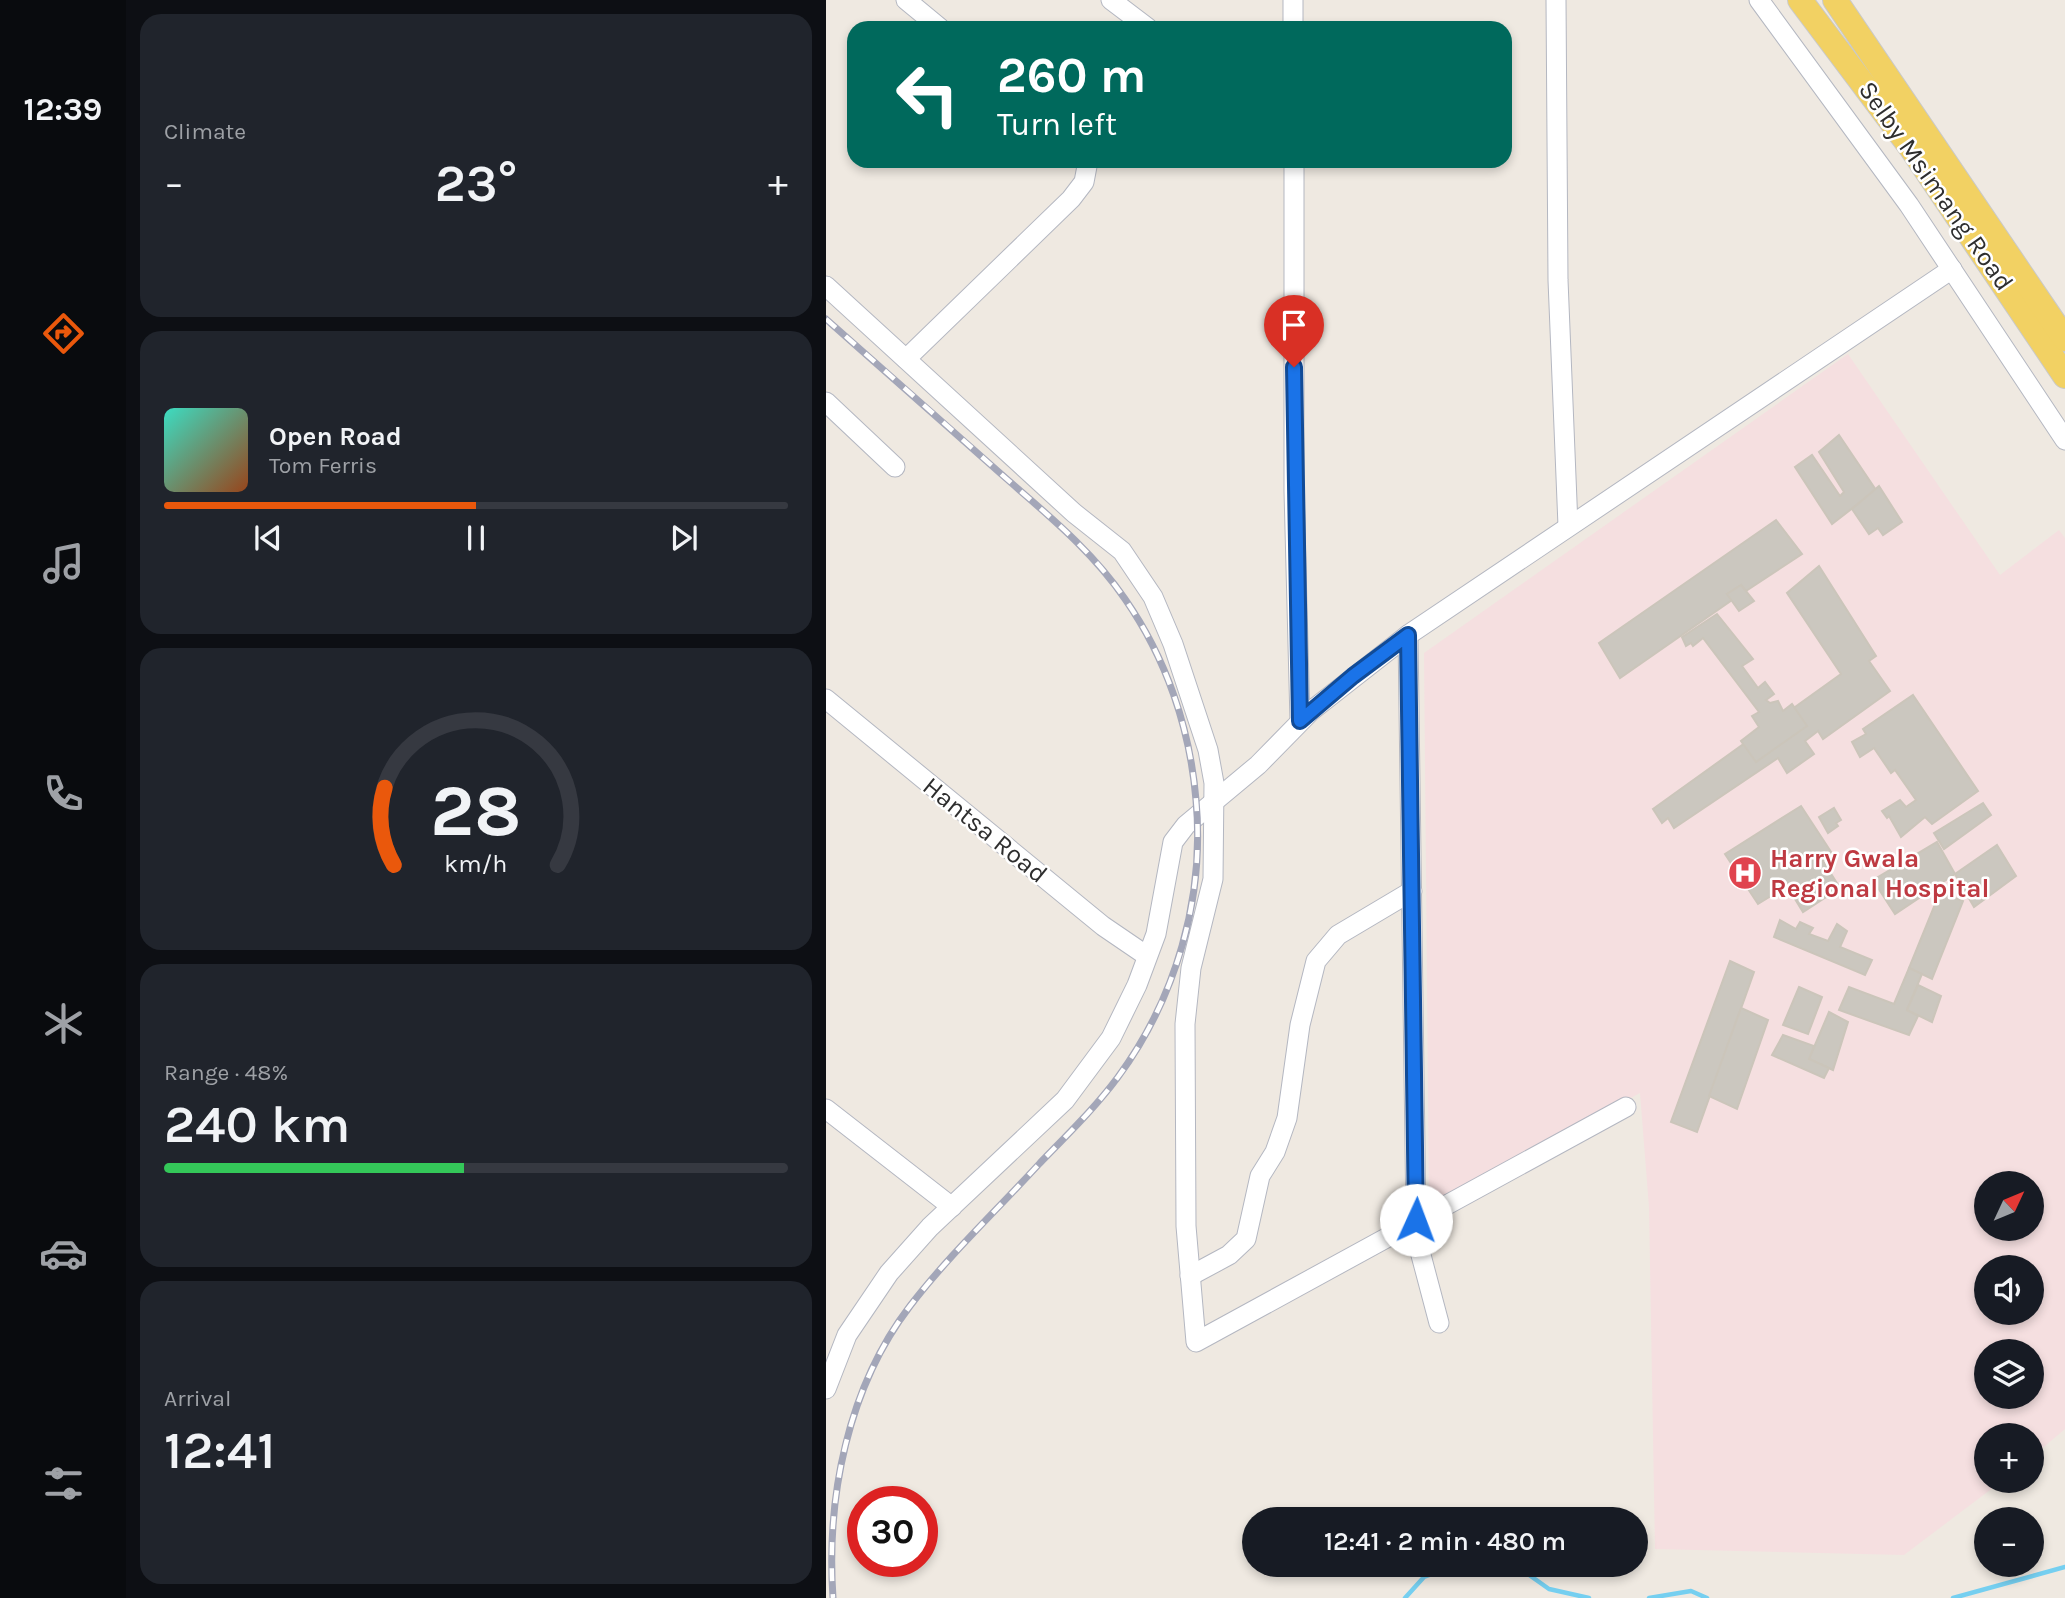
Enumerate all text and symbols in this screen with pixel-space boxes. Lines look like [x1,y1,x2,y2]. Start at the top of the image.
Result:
text: 260 m [997,47,1146,104]
icon: left [882,49,973,140]
street label: Selby Msimang Road [1852,75,2020,297]
text: 12:39 [24,91,102,128]
text: Turn left [997,106,1117,143]
text: Climate [164,118,246,145]
text: 23° [435,153,517,214]
text: − [164,161,184,206]
text: + [768,161,788,206]
pin [1264,295,1324,367]
icon: arrive [1275,306,1313,344]
icon: directions [39,309,88,358]
text: Open Road [269,421,402,452]
text: Tom Ferris [269,452,377,479]
icon: previous [249,519,287,557]
icon: pause [457,519,495,557]
icon: next [665,519,703,557]
icon: music [39,539,88,588]
text: 28 [430,768,522,853]
icon: phone [39,769,88,818]
street label: Hantsa Road [917,770,1053,890]
place label: Harry Gwala Regional Hospital [1770,843,1989,904]
text: km/h [444,849,508,878]
hospital icon: Harry Gwala Regional Hospital [1726,854,1764,892]
icon: climate [39,999,88,1048]
text: Range · 48% [164,1059,288,1086]
text: 240 km [164,1094,350,1155]
north arrow [1974,1171,2044,1241]
map controls [1974,1171,2044,1577]
position arrow [1379,1183,1453,1257]
icon: car [39,1229,88,1278]
button: sound [1974,1255,2044,1325]
button: layers [1974,1339,2044,1409]
text: Arrival [164,1385,231,1412]
text: 12:41 [164,1420,275,1481]
button: + [1974,1423,2044,1493]
icon: filters [39,1459,88,1508]
speed limit sign: 30 [847,1486,938,1577]
button: − [1974,1507,2044,1577]
text: 12:41 · 2 min · 480 m [1324,1526,1566,1557]

